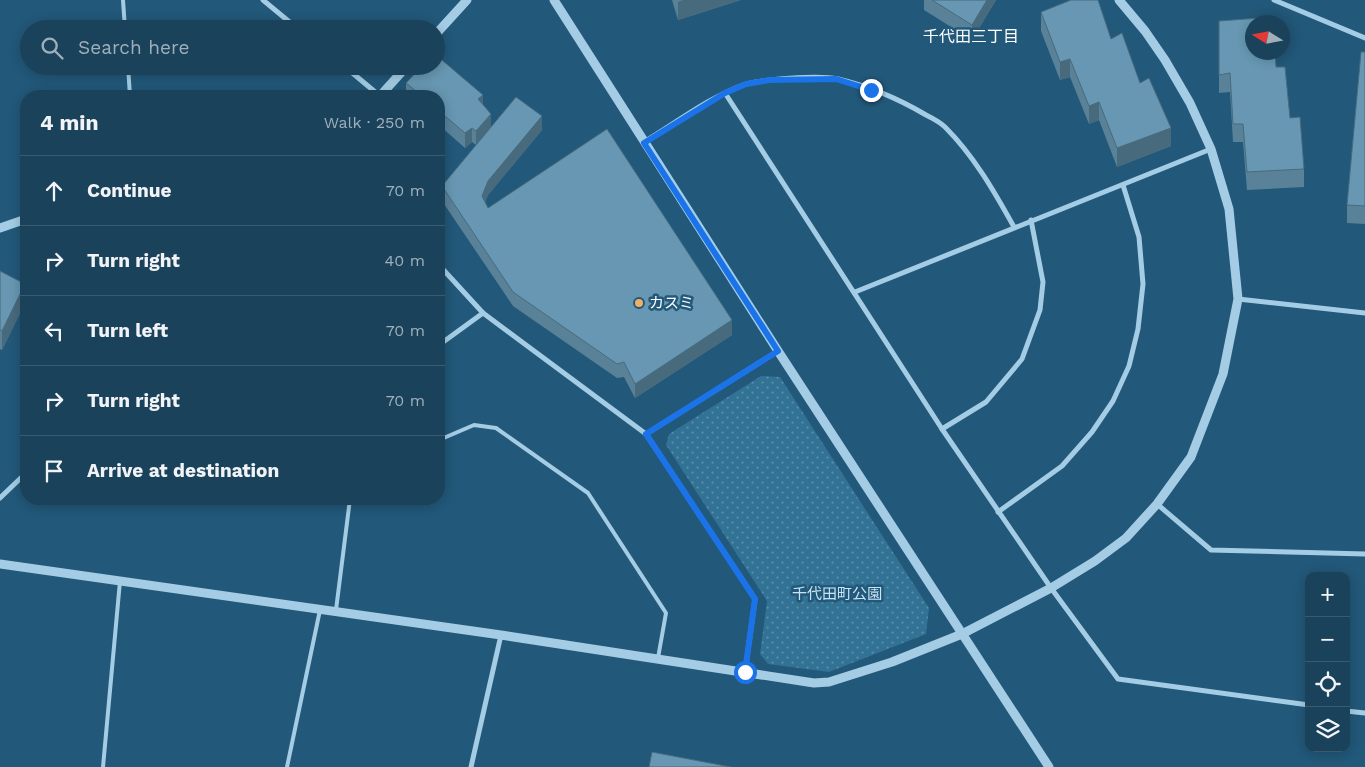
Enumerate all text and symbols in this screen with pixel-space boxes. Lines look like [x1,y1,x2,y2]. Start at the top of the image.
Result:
north arrow [1245,15,1290,60]
search box [20,20,445,75]
district label: 千代田三丁目 [923,27,1019,46]
icon: search [38,34,66,62]
text: Search here [78,36,189,59]
route end [860,79,883,102]
text: 4 min [40,110,98,135]
text: Walk · 250 m [324,113,425,132]
icon: ahead [40,177,68,205]
text: Continue [87,179,171,202]
text: 70 m [386,181,425,200]
icon: right [40,247,68,275]
text: Turn right [87,249,180,272]
text: 40 m [385,251,425,270]
place label: カスミ [649,294,694,312]
marker: カスミ [633,297,645,309]
icon: left [40,317,68,345]
text: Turn left [87,319,168,342]
text: 70 m [386,321,425,340]
icon: right [40,387,68,415]
text: Turn right [87,389,180,412]
text: 70 m [386,391,425,410]
icon: arrive [40,457,68,485]
text: Arrive at destination [87,459,279,482]
map controls [1305,572,1350,752]
button: + [1305,572,1350,617]
park label: 千代田町公園 [792,585,882,603]
button: − [1305,617,1350,662]
route start [734,661,757,684]
button: locate [1305,662,1350,707]
button: layers [1305,707,1350,752]

